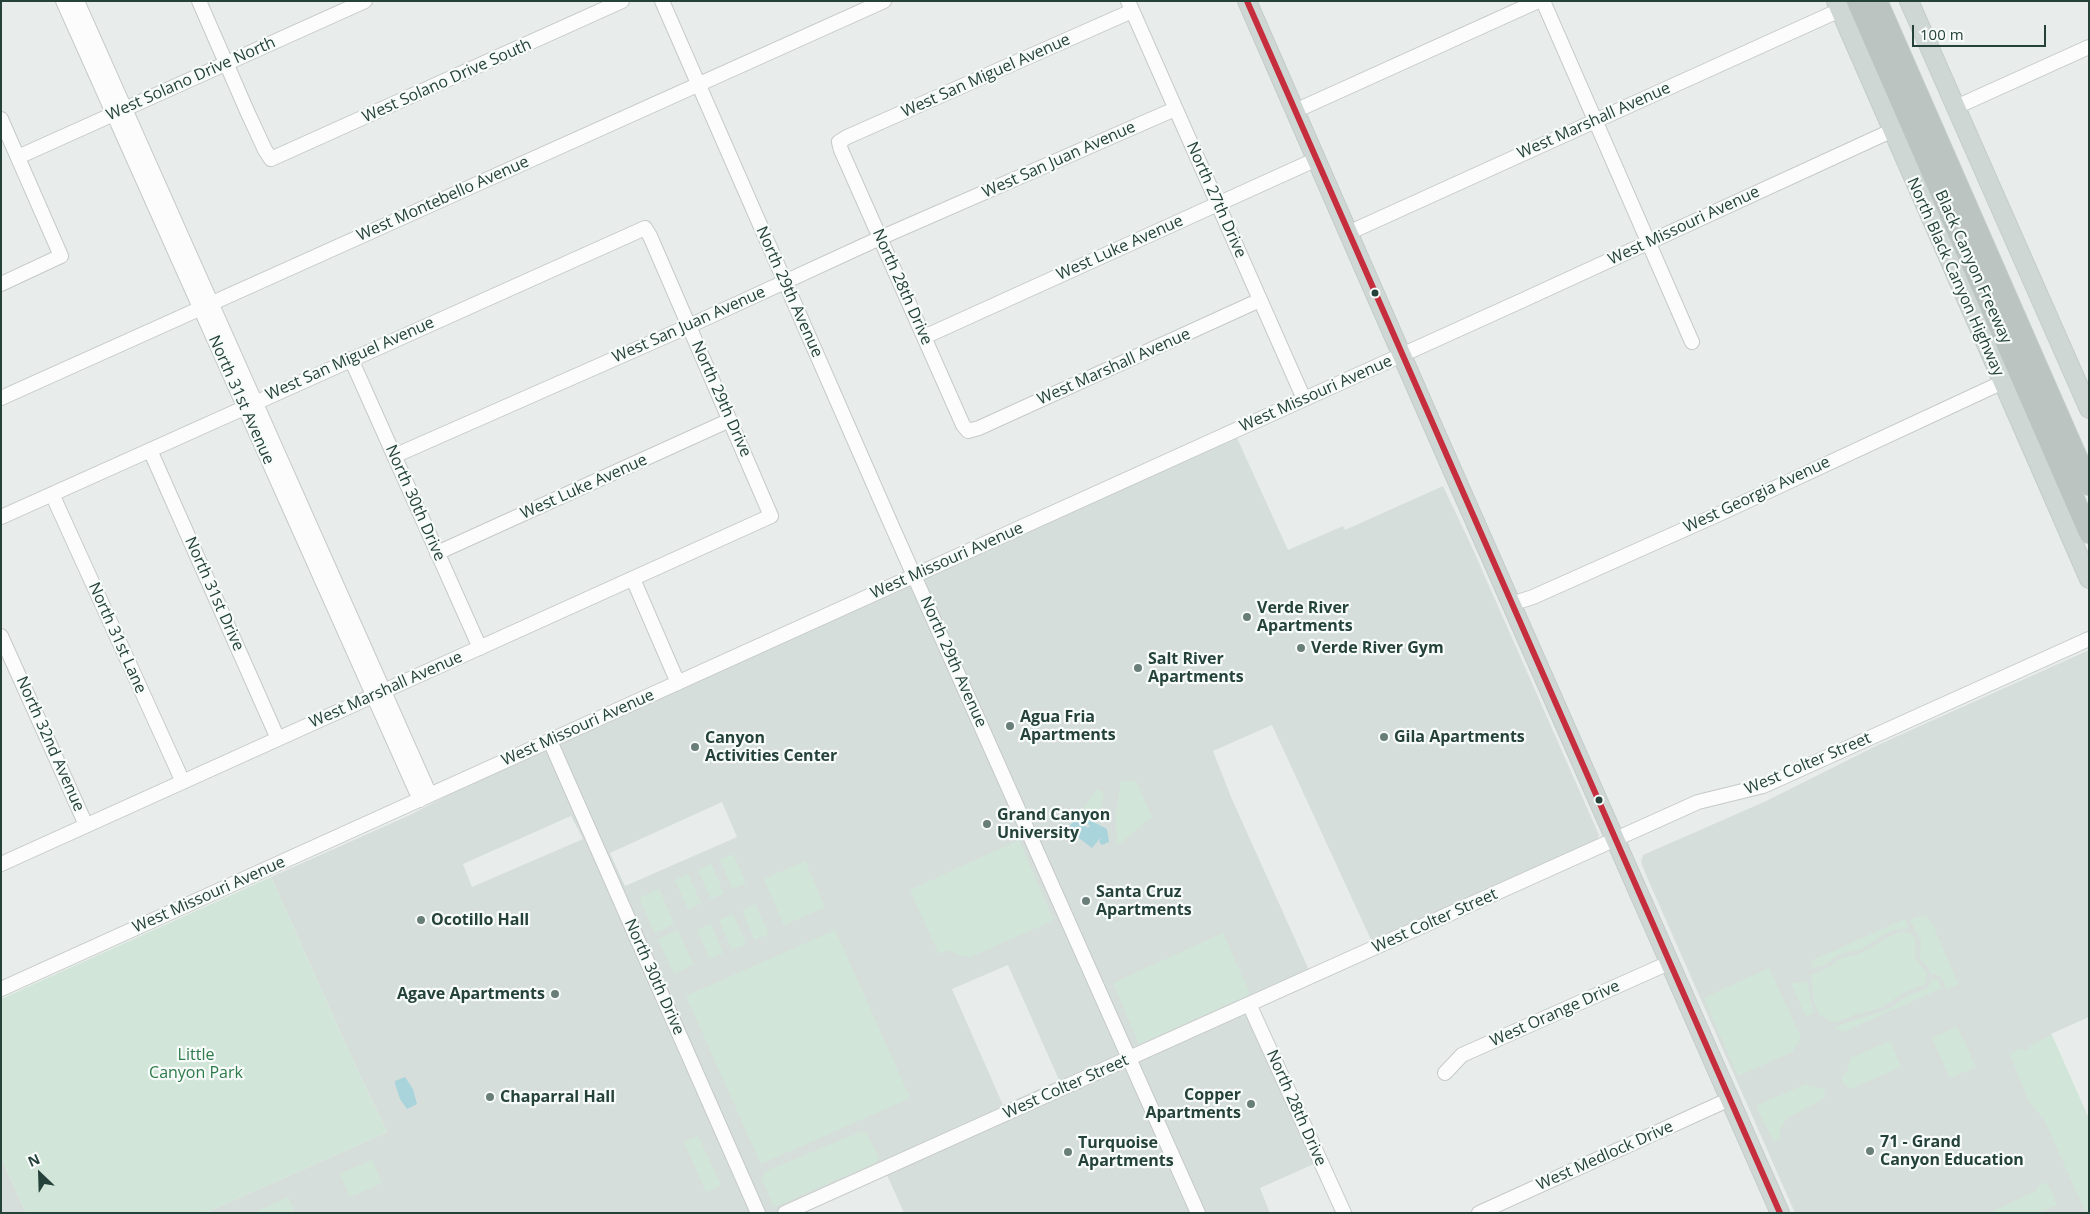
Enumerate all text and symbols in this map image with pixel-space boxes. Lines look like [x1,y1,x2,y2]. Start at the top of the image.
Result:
scale bar [1915,15,2049,47]
text: 100 m [1920,24,1964,44]
street label: West San Miguel Avenue [899,30,1073,122]
street label: West Solano Drive North [103,33,279,125]
street label: West Solano Drive South [359,35,535,127]
street label: West Marshall Avenue [1515,79,1673,163]
street label: West San Juan Avenue [979,118,1139,202]
street label: North 27th Drive [1182,139,1250,261]
street label: West Montebello Avenue [354,152,532,246]
street label: North Black Canyon Highway [1902,175,2008,379]
street label: West Missouri Avenue [1605,182,1763,270]
street label: Black Canyon Freeway [1930,187,2016,347]
street label: West Luke Avenue [1054,211,1186,285]
street label: North 29th Avenue [751,223,827,361]
street label: North 28th Drive [868,226,936,348]
street label: West San Juan Avenue [609,283,769,367]
unlabelled marker [1370,288,1380,298]
street label: West San Miguel Avenue [263,313,437,405]
street label: West Marshall Avenue [1035,325,1193,409]
street label: North 31st Avenue [204,332,278,468]
street label: North 29th Drive [687,338,755,460]
street label: West Missouri Avenue [1237,352,1395,436]
street label: North 30th Drive [381,442,449,564]
street label: West Luke Avenue [518,450,650,524]
street label: West Georgia Avenue [1681,453,1833,537]
street label: West Missouri Avenue [868,519,1026,603]
street label: North 31st Drive [180,534,248,654]
street label: North 31st Lane [84,579,150,697]
street label: North 29th Avenue [915,593,991,731]
place label: Verde River Apartments [1257,598,1353,636]
marker: Verde River Apartments [1241,611,1253,623]
place label: Verde River Gym [1311,638,1444,658]
marker: Verde River Gym [1295,642,1307,654]
street label: West Marshall Avenue [307,648,465,732]
place label: Salt River Apartments [1148,649,1244,687]
marker: Salt River Apartments [1132,662,1144,674]
street label: North 32nd Avenue [12,674,88,814]
street label: West Missouri Avenue [499,686,657,770]
place label: Agua Fria Apartments [1020,707,1116,745]
marker: Agua Fria Apartments [1004,720,1016,732]
place label: Gila Apartments [1394,727,1525,747]
place label: Canyon Activities Center [705,728,837,766]
street label: West Colter Street [1742,729,1874,799]
marker: Gila Apartments [1378,731,1390,743]
marker: Canyon Activities Center [689,741,701,753]
unlabelled marker [1594,795,1604,805]
place label: Grand Canyon University [997,805,1110,843]
marker: Grand Canyon University [981,818,993,830]
street label: West Missouri Avenue [130,853,288,937]
place label: Santa Cruz Apartments [1096,882,1192,920]
street label: West Colter Street [1369,885,1501,957]
marker: Santa Cruz Apartments [1080,895,1092,907]
place label: Ocotillo Hall [431,910,529,930]
marker: Ocotillo Hall [415,914,427,926]
street label: North 30th Drive [620,916,688,1038]
street label: West Orange Drive [1487,977,1623,1051]
place label: Agave Apartments [397,984,545,1004]
marker: Agave Apartments [549,988,561,1000]
park label: Little Canyon Park [149,1045,243,1083]
street label: North 28th Drive [1262,1047,1330,1169]
street label: West Colter Street [1000,1051,1132,1123]
place label: Copper Apartments [1145,1085,1241,1123]
place label: Chaparral Hall [500,1087,615,1107]
marker: Chaparral Hall [484,1091,496,1103]
marker: Copper Apartments [1245,1098,1257,1110]
street label: West Medlock Drive [1534,1117,1676,1195]
place label: 71 - Grand Canyon Education [1880,1132,2024,1170]
place label: Turquoise Apartments [1078,1133,1174,1171]
marker: 71 - Grand Canyon Education [1864,1145,1876,1157]
marker: Turquoise Apartments [1062,1146,1074,1158]
north arrow [15,1149,65,1199]
text: N [25,1149,43,1171]

